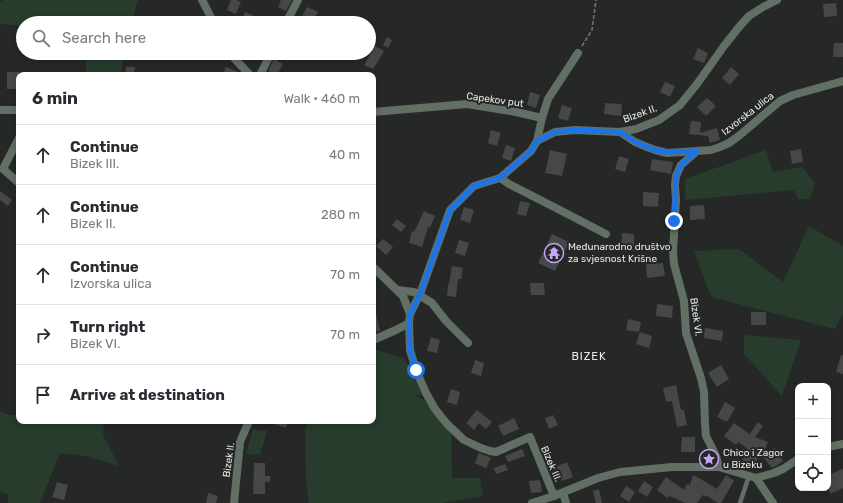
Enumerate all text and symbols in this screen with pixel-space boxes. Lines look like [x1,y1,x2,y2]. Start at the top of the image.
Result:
search box [16,16,376,60]
icon: search [30,27,52,49]
text: Search here [62,29,146,47]
text: 6 min [32,88,78,108]
street label: Capekov put [466,90,525,110]
street label: Izvorska ulica [720,90,776,138]
text: Walk · 460 m [283,91,360,106]
street label: Bizek II. [621,102,659,126]
text: Continue [70,138,139,156]
icon: ahead [32,144,54,166]
text: 40 m [329,147,360,162]
text: Bizek III. [70,156,119,171]
text: Continue [70,198,139,216]
icon: ahead [32,204,54,226]
text: 280 m [321,207,360,222]
route end [665,212,683,230]
text: Bizek II. [70,216,116,231]
place label: Međunarodno društvo za svjesnost Krišne [568,241,671,265]
temple icon: Međunarodno društvo za svjesnost Krišne [543,242,565,264]
text: Continue [70,258,139,276]
icon: ahead [32,264,54,286]
text: 70 m [330,267,360,282]
text: Izvorska ulica [70,276,152,291]
street label: Bizek VI. [687,297,705,337]
text: Turn right [70,318,145,336]
icon: right [32,324,54,346]
text: 70 m [330,327,360,342]
text: Bizek VI. [70,336,120,351]
district label: BIZEK [571,350,607,363]
route start [407,361,425,379]
map controls [795,383,831,491]
button: + [795,383,831,419]
icon: arrive [32,384,54,406]
text: Arrive at destination [70,386,225,404]
button: − [795,419,831,455]
street label: Bizek II. [221,442,237,478]
street label: Bizek III. [538,444,564,484]
place label: Chico i Zagor u Bizeku [723,447,784,471]
place icon: Chico i Zagor u Bizeku [698,448,720,470]
button: locate [795,455,831,491]

